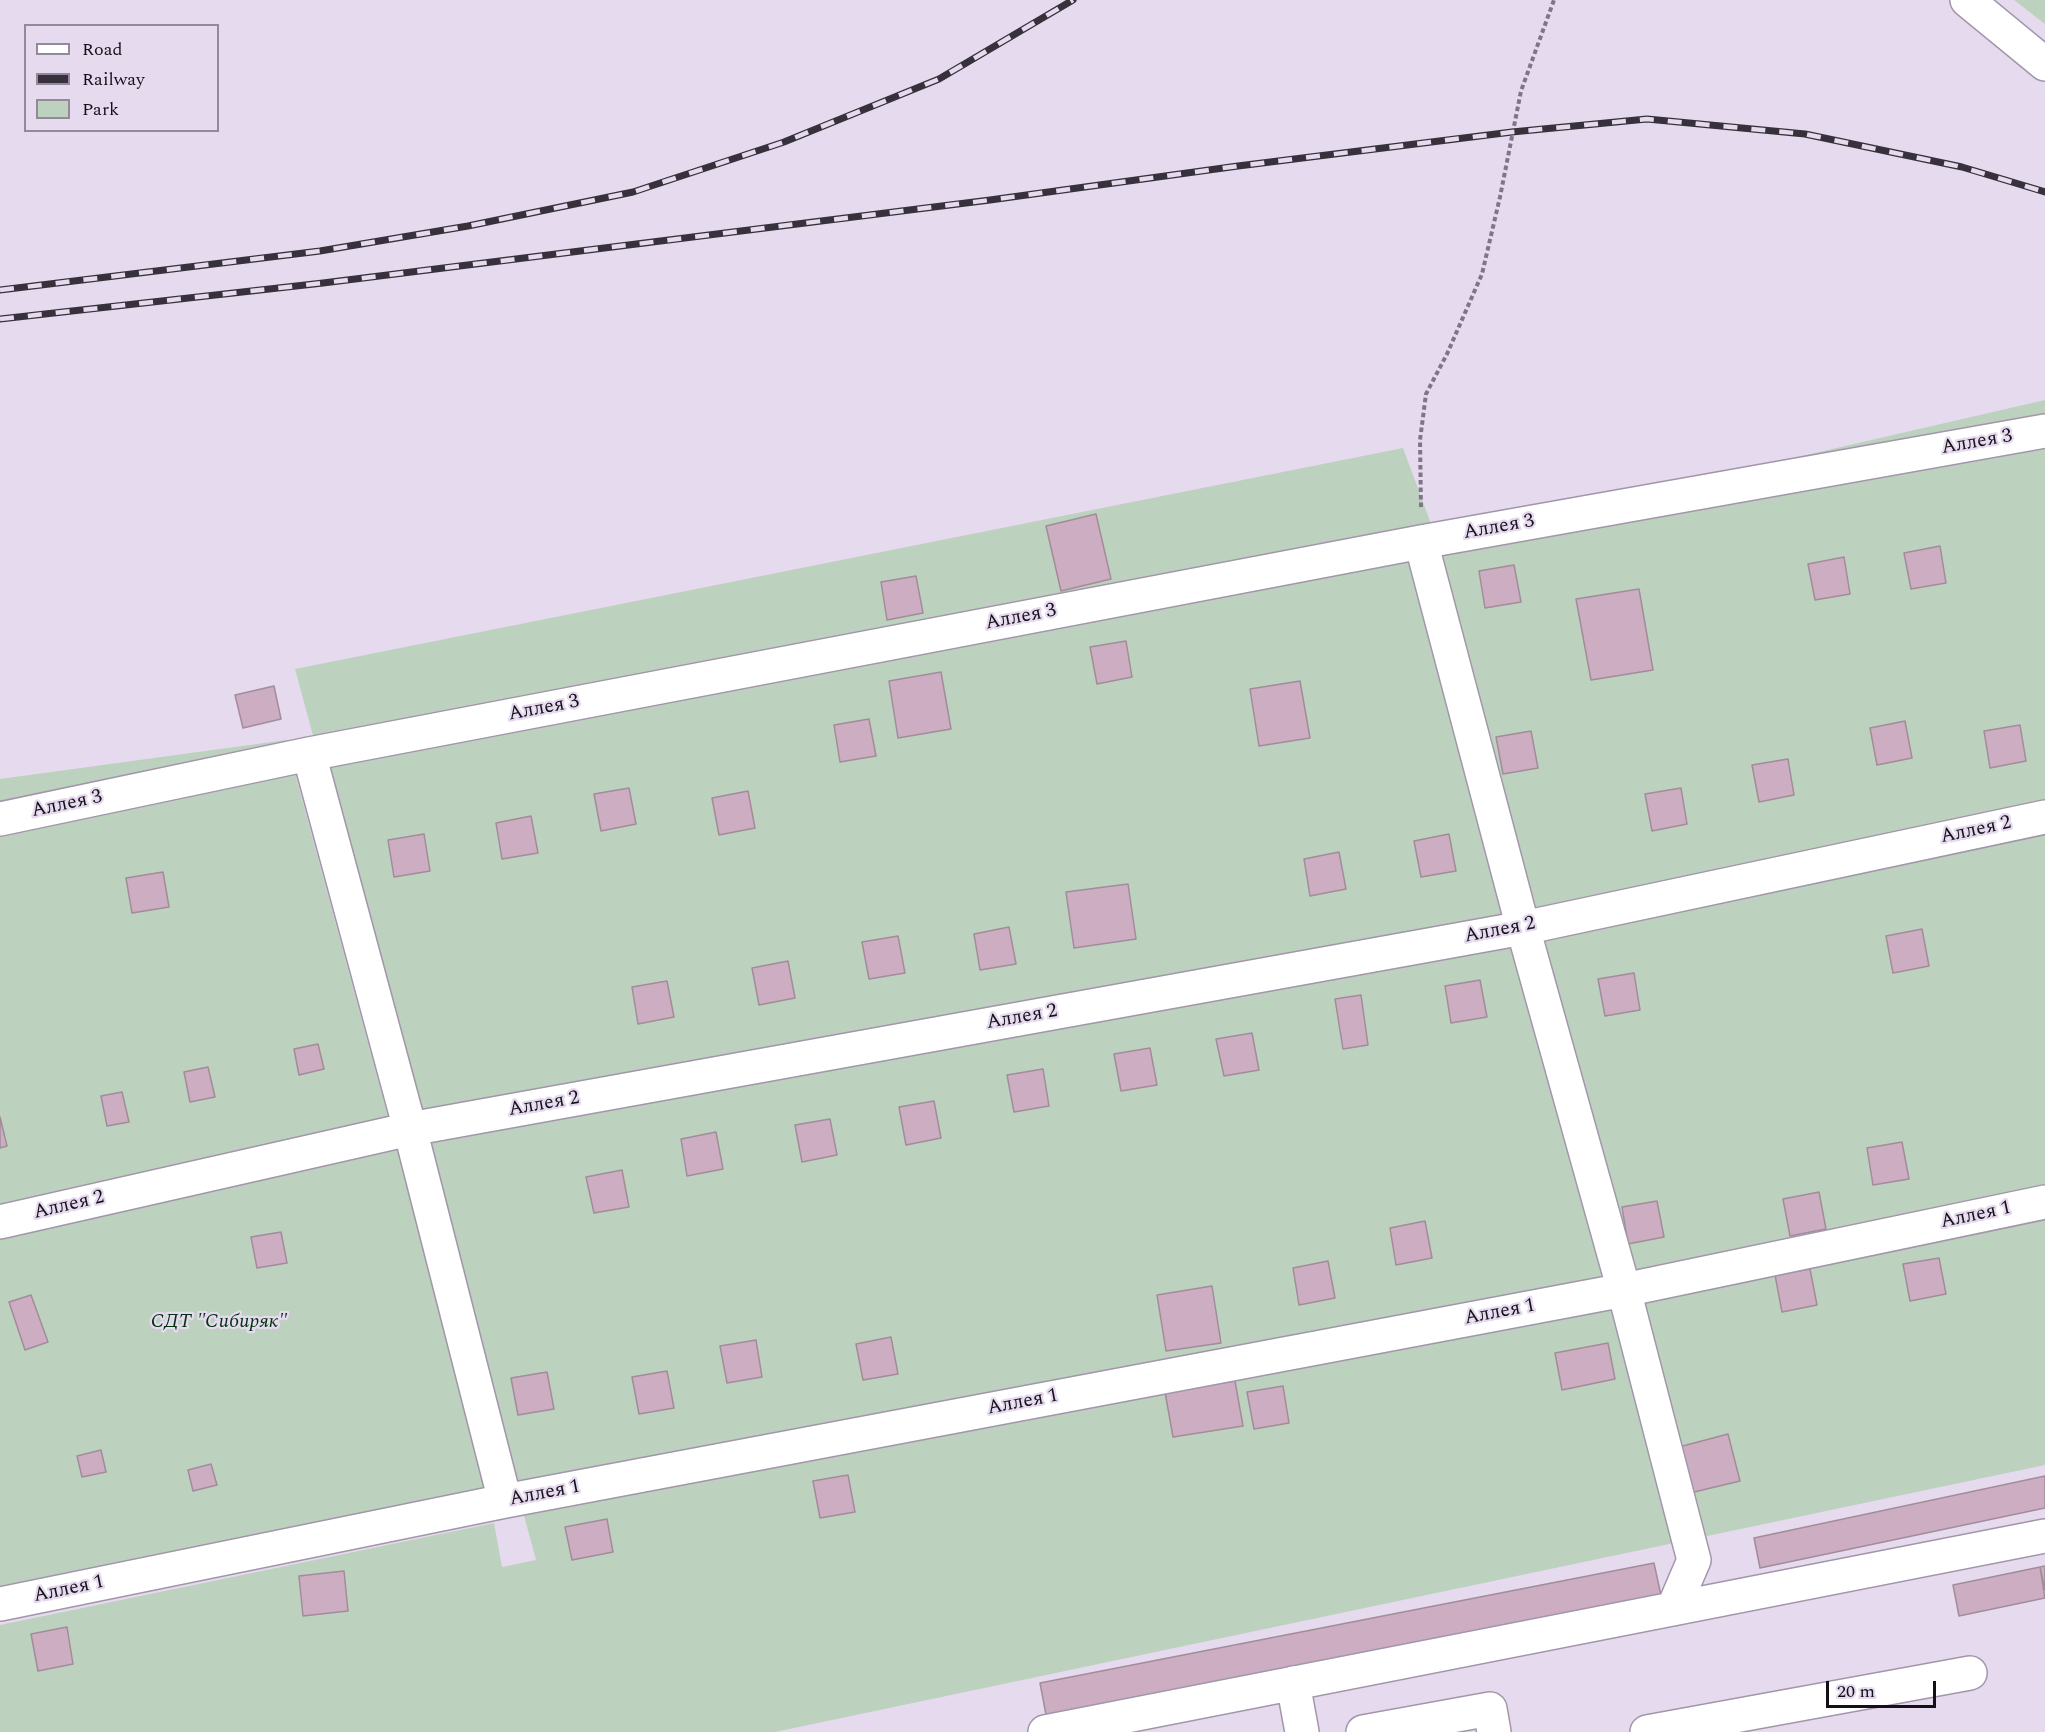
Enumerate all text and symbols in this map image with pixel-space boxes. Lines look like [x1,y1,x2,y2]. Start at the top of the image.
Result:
legend [24,24,219,132]
text: Road [82,36,123,63]
text: Railway [82,66,145,93]
text: Park [82,96,119,123]
street label: Аллея 3 [1940,425,2014,461]
street label: Аллея 3 [1462,510,1536,546]
street label: Аллея 3 [984,599,1058,637]
street label: Аллея 3 [507,690,581,728]
street label: Аллея 3 [29,786,105,824]
street label: Аллея 2 [1938,812,2014,850]
street label: Аллея 2 [1463,912,1537,950]
street label: Аллея 2 [985,1000,1059,1036]
street label: Аллея 2 [507,1087,581,1123]
street label: Аллея 2 [31,1186,107,1226]
street label: Аллея 1 [1938,1197,2014,1235]
street label: Аллея 1 [1463,1294,1537,1332]
park label: СДТ "Сибиряк" [151,1311,287,1335]
street label: Аллея 1 [986,1384,1060,1422]
street label: Аллея 1 [508,1475,582,1513]
street label: Аллея 1 [31,1571,107,1609]
scale bar [1829,1669,1938,1707]
text: 20 m [1837,1678,1875,1705]

